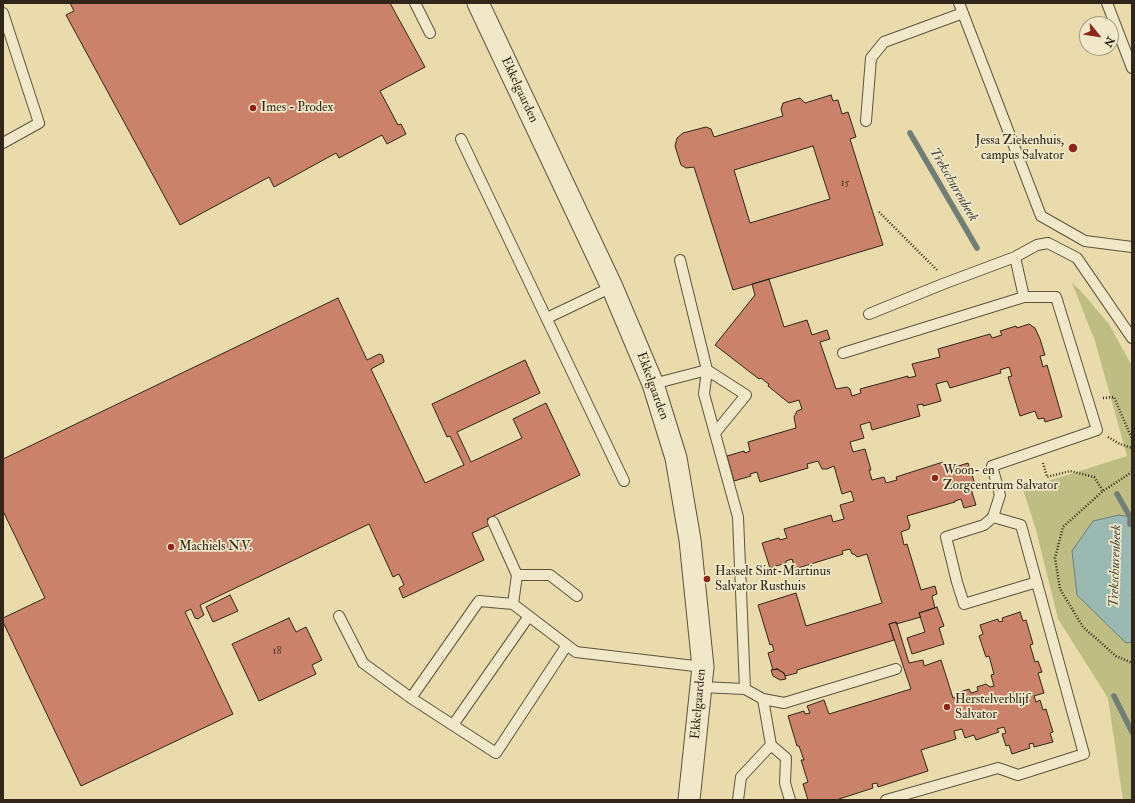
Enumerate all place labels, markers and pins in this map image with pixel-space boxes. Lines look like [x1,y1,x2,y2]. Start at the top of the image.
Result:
place label: Imes - Prodex [261,100,333,116]
marker: Imes - Prodex [248,103,258,113]
place label: Jessa Ziekenhuis, campus Salvator [975,133,1064,164]
marker: Jessa Ziekenhuis, campus Salvator [1067,142,1079,154]
place label: Woon- en Zorgcentrum Salvator [943,463,1058,494]
marker: Woon- en Zorgcentrum Salvator [930,473,940,483]
place label: Machiels N.V. [179,539,252,555]
marker: Machiels N.V. [166,542,176,552]
place label: Hasselt Sint-Martinus Salvator Rusthuis [715,564,831,595]
marker: Hasselt Sint-Martinus Salvator Rusthuis [702,574,712,584]
place label: Herstelverblijf Salvator [955,692,1029,723]
marker: Herstelverblijf Salvator [942,702,952,712]

